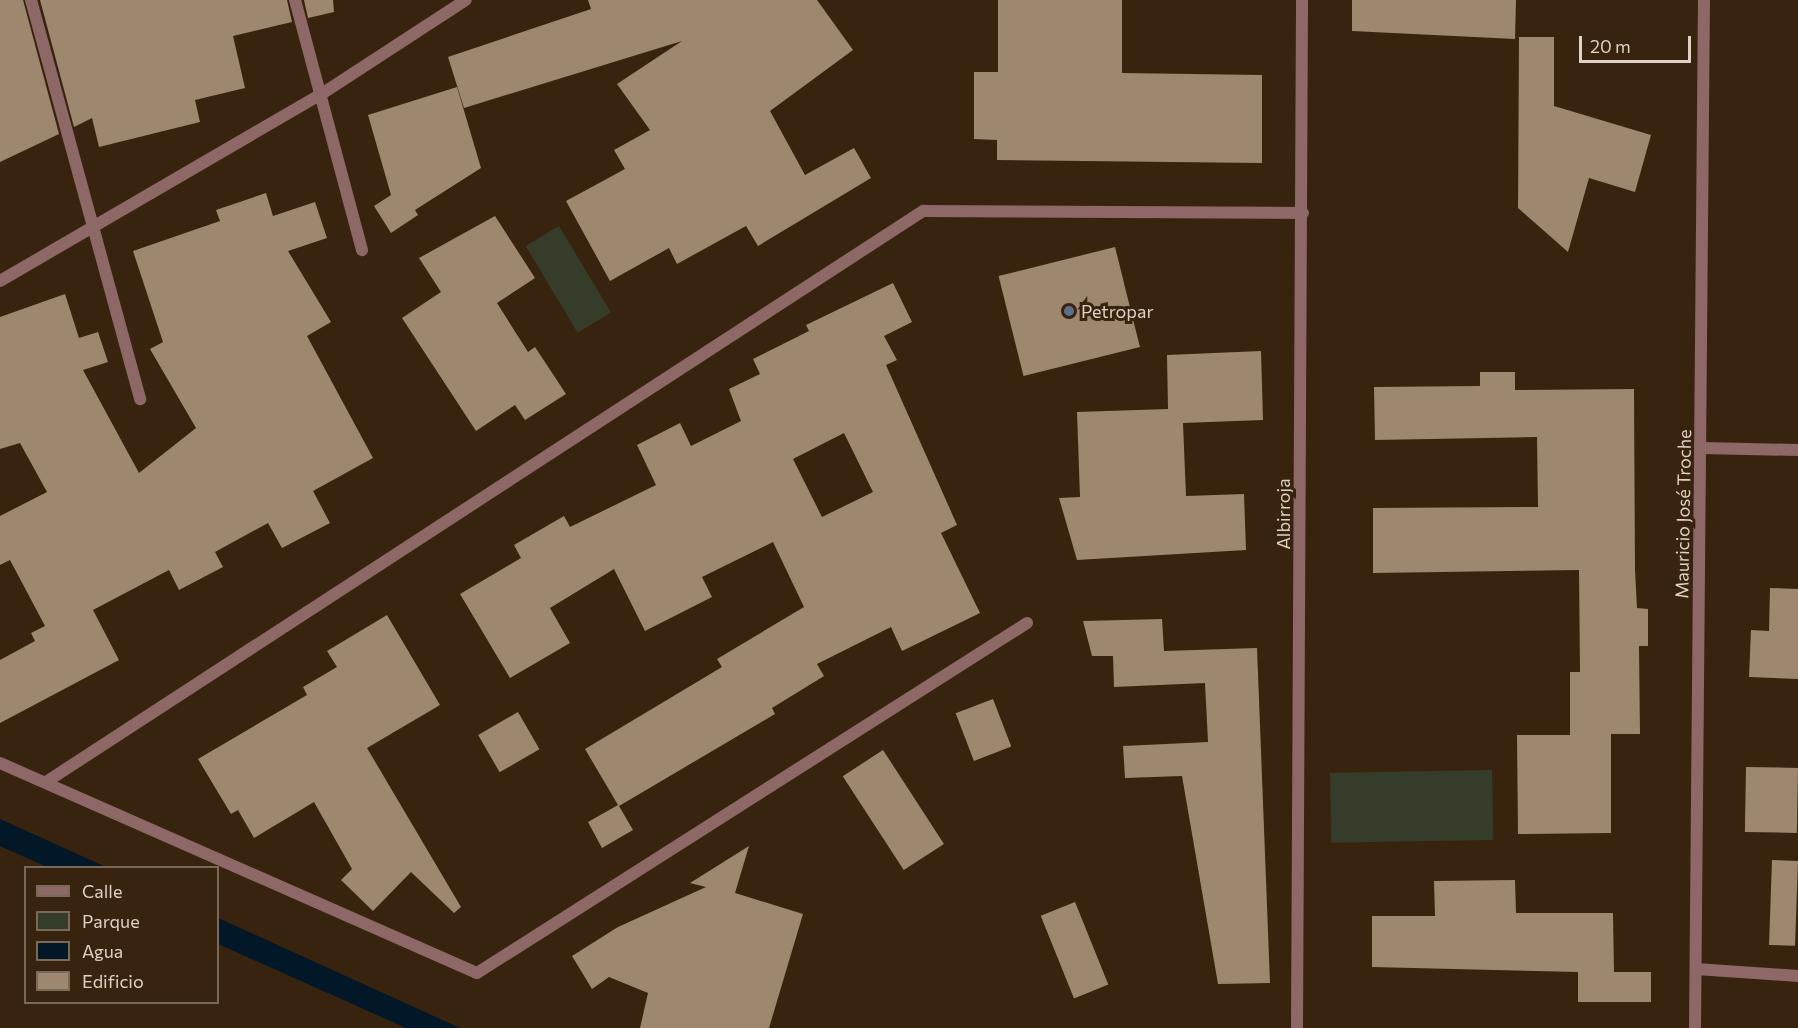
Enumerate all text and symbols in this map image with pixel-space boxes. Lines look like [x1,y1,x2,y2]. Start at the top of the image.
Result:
scale bar [1582,24,1694,62]
text: 20 m [1590,35,1631,57]
place label: Petropar [1081,300,1154,322]
marker: Petropar [1062,304,1076,318]
street label: Mauricio José Troche [1671,429,1695,599]
street label: Albirroja [1272,478,1294,550]
legend [24,866,219,1004]
text: Calle [82,880,122,902]
text: Parque [82,910,140,932]
text: Agua [82,940,123,962]
text: Edificio [82,970,144,992]

